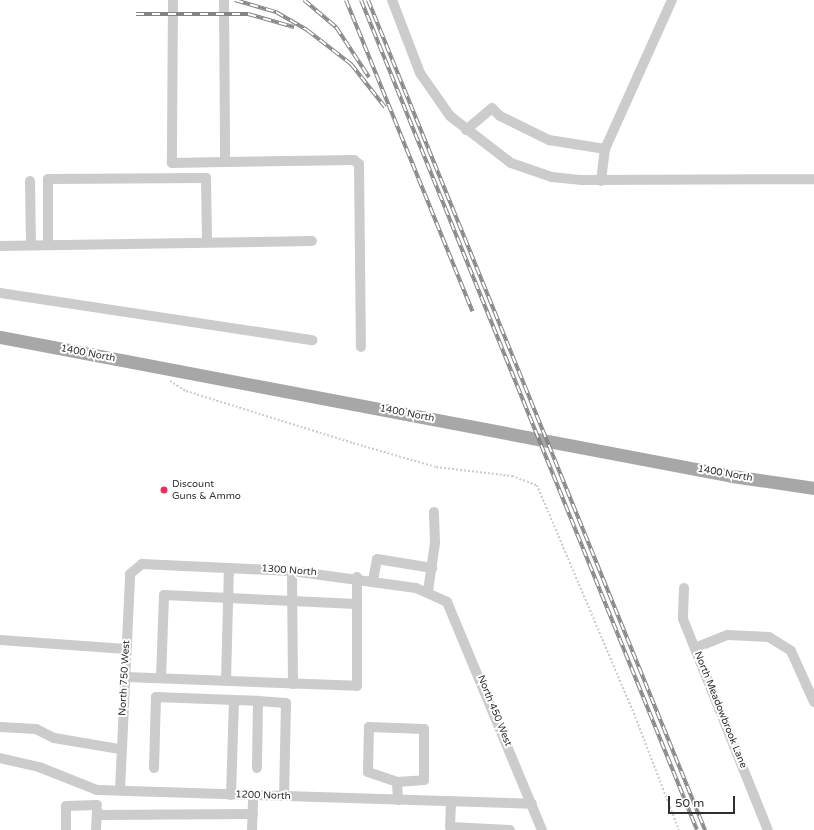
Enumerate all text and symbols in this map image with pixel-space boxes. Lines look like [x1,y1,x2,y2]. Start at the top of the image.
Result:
street label: 1400 North [60,343,116,365]
street label: 1400 North [379,403,435,425]
street label: 1400 North [697,463,753,485]
place label: Discount Guns & Ammo [172,478,241,502]
marker: Discount Guns & Ammo [159,485,169,495]
street label: 1300 North [261,563,317,579]
street label: North 750 West [117,640,133,716]
street label: North Meadowbrook Lane [691,650,749,770]
street label: North 450 West [474,674,514,748]
scale bar [670,788,737,814]
street label: 1200 North [235,789,291,803]
text: 50 m [675,796,704,810]

